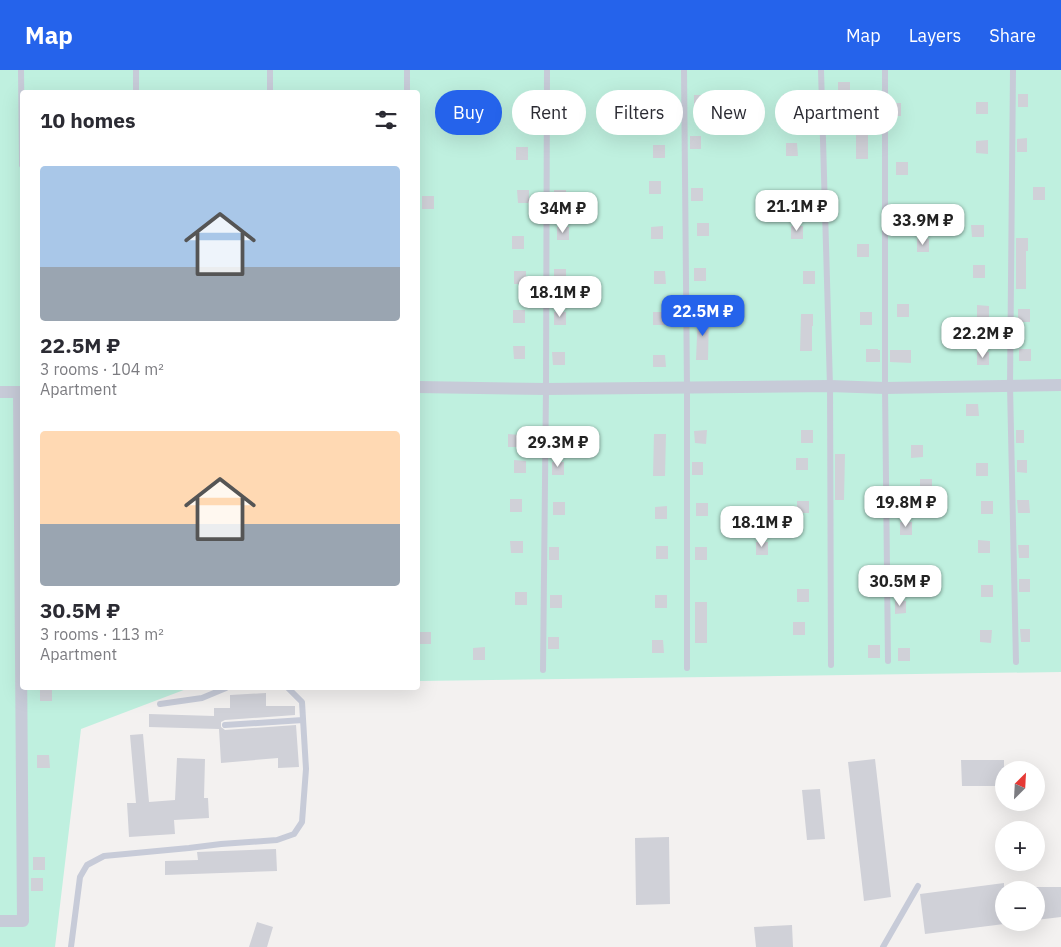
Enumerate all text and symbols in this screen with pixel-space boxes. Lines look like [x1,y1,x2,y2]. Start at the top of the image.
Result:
text: Map [25,19,73,51]
text: Map [846,24,881,47]
text: Layers [909,24,961,47]
text: Share [989,24,1036,47]
chip: Buy [435,90,502,135]
chip: Rent [512,90,586,135]
chip: Filters [596,90,683,135]
chip: New [693,90,765,135]
chip: Apartment [775,90,898,135]
text: 10 homes [40,106,136,134]
icon: filters [372,106,400,134]
pin: 21.1M ₽ [751,190,843,232]
pin: 34M ₽ [528,191,598,234]
text: 21.1M ₽ [766,196,828,216]
text: 34M ₽ [540,198,586,218]
icon: home [175,199,265,289]
pin: 33.9M ₽ [877,204,969,246]
text: 33.9M ₽ [892,210,954,230]
pin: 18.1M ₽ [514,276,606,318]
text: 18.1M ₽ [529,282,591,302]
pin: 22.5M ₽ [657,294,749,337]
text: 22.5M ₽ [672,301,734,321]
pin: 22.2M ₽ [937,316,1029,359]
text: 22.2M ₽ [952,323,1014,343]
text: 22.5M ₽ [40,331,120,359]
text: 3 rooms · 104 m² [40,359,164,379]
text: Apartment [40,379,117,399]
pin: 29.3M ₽ [512,426,604,468]
text: 29.3M ₽ [527,432,589,452]
icon: home [175,464,265,554]
pin: 19.8M ₽ [860,486,952,528]
text: 19.8M ₽ [875,492,937,512]
pin: 18.1M ₽ [716,506,808,548]
text: 18.1M ₽ [731,512,793,532]
pin: 30.5M ₽ [854,564,946,607]
text: 30.5M ₽ [869,571,931,591]
text: 30.5M ₽ [40,596,120,624]
text: 3 rooms · 113 m² [40,624,164,644]
text: Apartment [40,644,117,664]
north arrow [995,761,1045,811]
map controls [995,761,1045,931]
button: + [995,821,1045,871]
button: − [995,881,1045,931]

